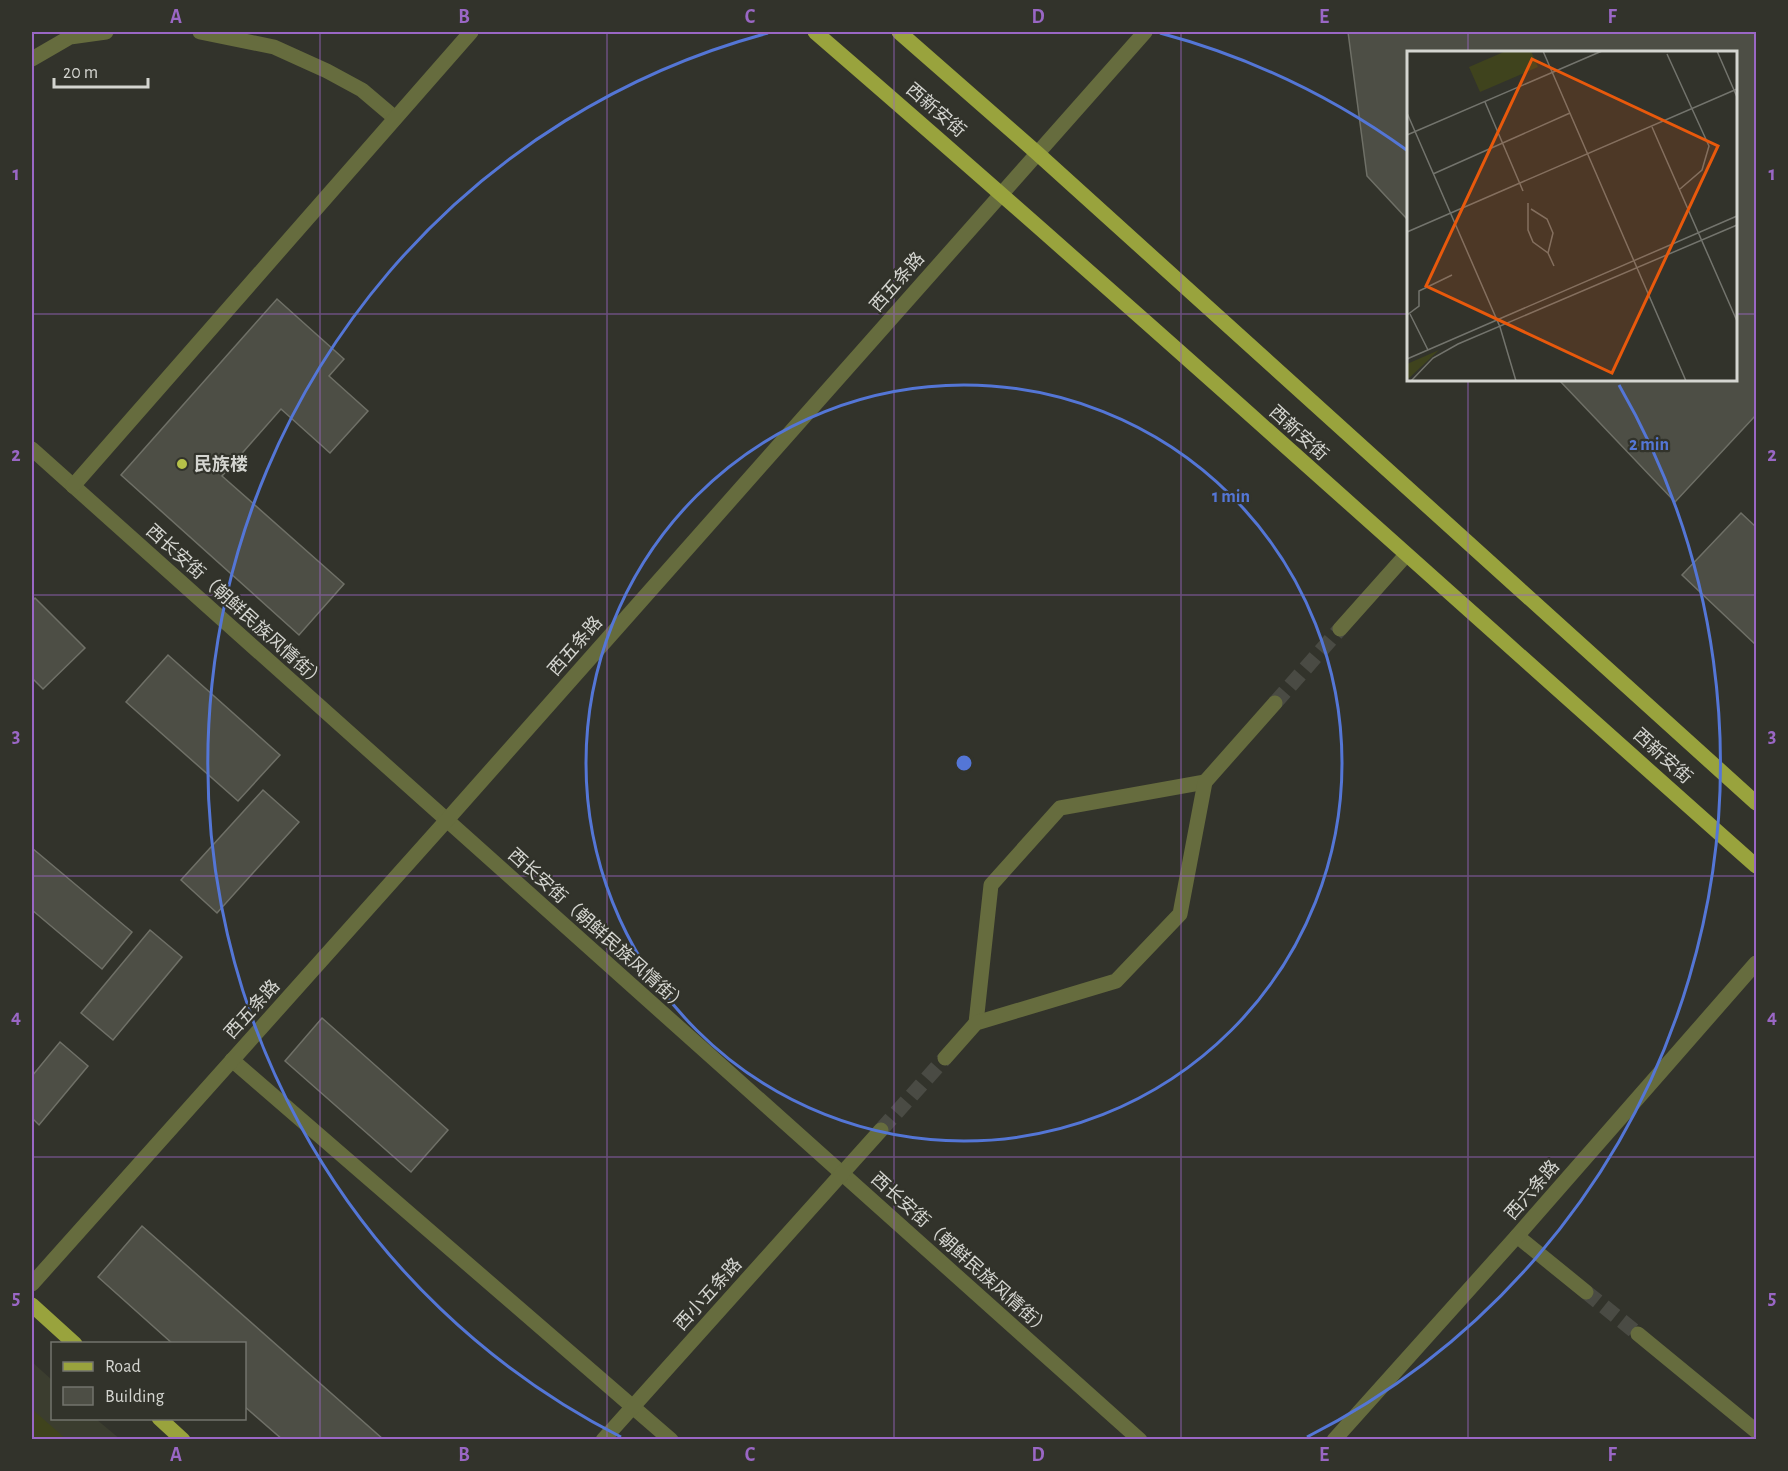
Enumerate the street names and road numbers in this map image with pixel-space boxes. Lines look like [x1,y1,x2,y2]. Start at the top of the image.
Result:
street label: 西新安街 [902,79,970,141]
street label: 西五条路 [866,248,928,316]
street label: 西新安街 [1266,401,1332,465]
street label: 西长安街（朝鲜民族风情街） [142,520,330,692]
street label: 西五条路 [544,612,606,680]
street label: 西新安街 [1630,724,1696,788]
street label: 西长安街（朝鲜民族风情街） [504,844,692,1016]
street label: 西五条路 [220,976,284,1042]
street label: 西六条路 [1501,1156,1563,1224]
street label: 西长安街（朝鲜民族风情街） [867,1168,1055,1340]
street label: 西小五条路 [670,1254,746,1334]

